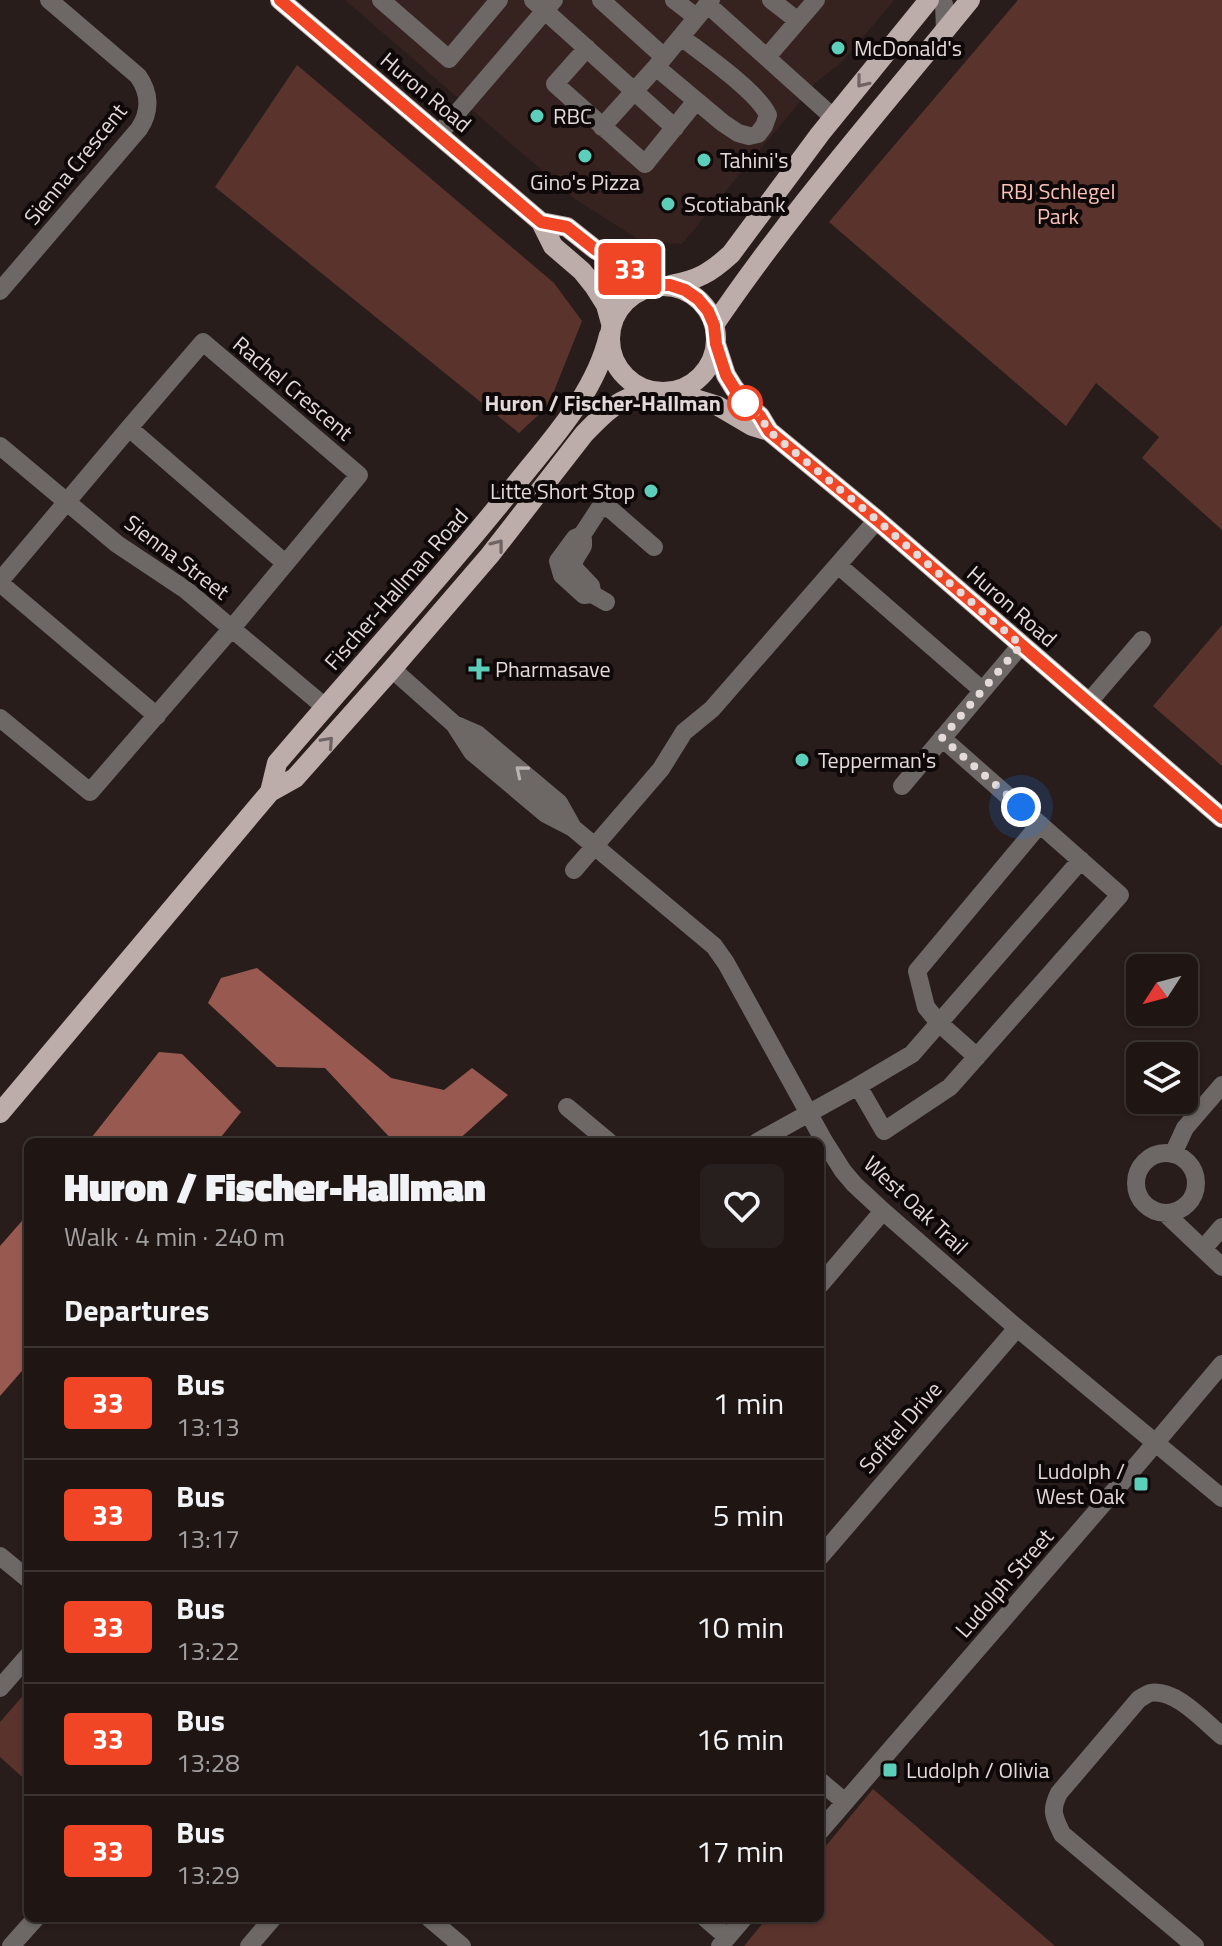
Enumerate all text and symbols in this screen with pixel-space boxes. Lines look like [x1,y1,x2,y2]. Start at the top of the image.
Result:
place label: McDonald's [854,31,962,65]
marker: McDonald's [829,39,847,57]
street label: Huron Road [373,44,479,140]
one-way arrow [857,73,872,88]
street label: Sienna Crescent [15,96,135,232]
place label: RBC [553,99,592,133]
marker: RBC [528,107,546,125]
place label: Tahini's [720,143,789,177]
marker: Gino's Pizza [576,147,594,165]
marker: Tahini's [695,151,713,169]
place label: Gino's Pizza [530,165,640,199]
park label: RBJ Schlegel Park [1001,174,1115,233]
place label: Scotiabank [684,187,786,221]
marker: Scotiabank [659,195,677,213]
line badge: 33 [594,243,666,295]
text: 33 [614,247,646,290]
street label: Rachel Crescent [226,328,361,449]
place label: Huron / Fischer-Hallman [485,386,721,420]
marker: Huron / Fischer-Hallman [728,386,762,420]
place label: Litte Short Stop [490,474,635,508]
marker: Litte Short Stop [642,482,660,500]
street label: Fischer-Hallman Road [316,500,476,678]
street label: Sienna Street [117,506,237,608]
one-way arrow [488,539,502,554]
street label: Huron Road [959,557,1065,655]
place label: Pharmasave [495,652,611,686]
marker: Pharmasave [470,660,488,678]
one-way arrow [318,736,333,751]
place label: Tepperman's [818,743,936,777]
marker: Tepperman's [793,751,811,769]
one-way arrow [516,766,530,781]
your location [1001,787,1041,827]
north arrow [1126,954,1198,1026]
map controls [1126,954,1198,1114]
button: layers [1126,1042,1198,1114]
street label: West Oak Trail [856,1148,976,1262]
text: Huron / Fischer-Hallman [64,1158,486,1216]
button: heart [700,1164,784,1248]
text: Walk · 4 min · 240 m [64,1217,285,1256]
text: Departures [64,1287,209,1333]
text: Bus [176,1361,225,1407]
street label: Sofitel Drive [850,1373,950,1481]
text: 1 min [713,1380,784,1426]
text: 33 [92,1381,124,1424]
text: 13:13 [176,1407,240,1446]
place label: Ludolph / West Oak [1036,1454,1125,1513]
text: Bus [176,1473,225,1519]
marker: Ludolph / West Oak [1132,1475,1150,1493]
text: 5 min [713,1492,784,1538]
text: 33 [92,1493,124,1536]
text: 13:17 [176,1519,240,1558]
street label: Ludolph Street [947,1521,1061,1645]
text: Bus [176,1585,225,1631]
text: 10 min [696,1604,784,1650]
text: 33 [92,1605,124,1648]
text: 13:22 [176,1631,240,1670]
text: Bus [176,1697,225,1743]
text: 16 min [696,1716,784,1762]
text: 33 [92,1717,124,1760]
text: 13:28 [176,1743,240,1782]
place label: Ludolph / Olivia [906,1753,1049,1787]
marker: Ludolph / Olivia [881,1761,899,1779]
text: Bus [176,1809,225,1855]
text: 17 min [696,1828,784,1874]
text: 33 [92,1829,124,1872]
text: 13:29 [176,1855,240,1894]

